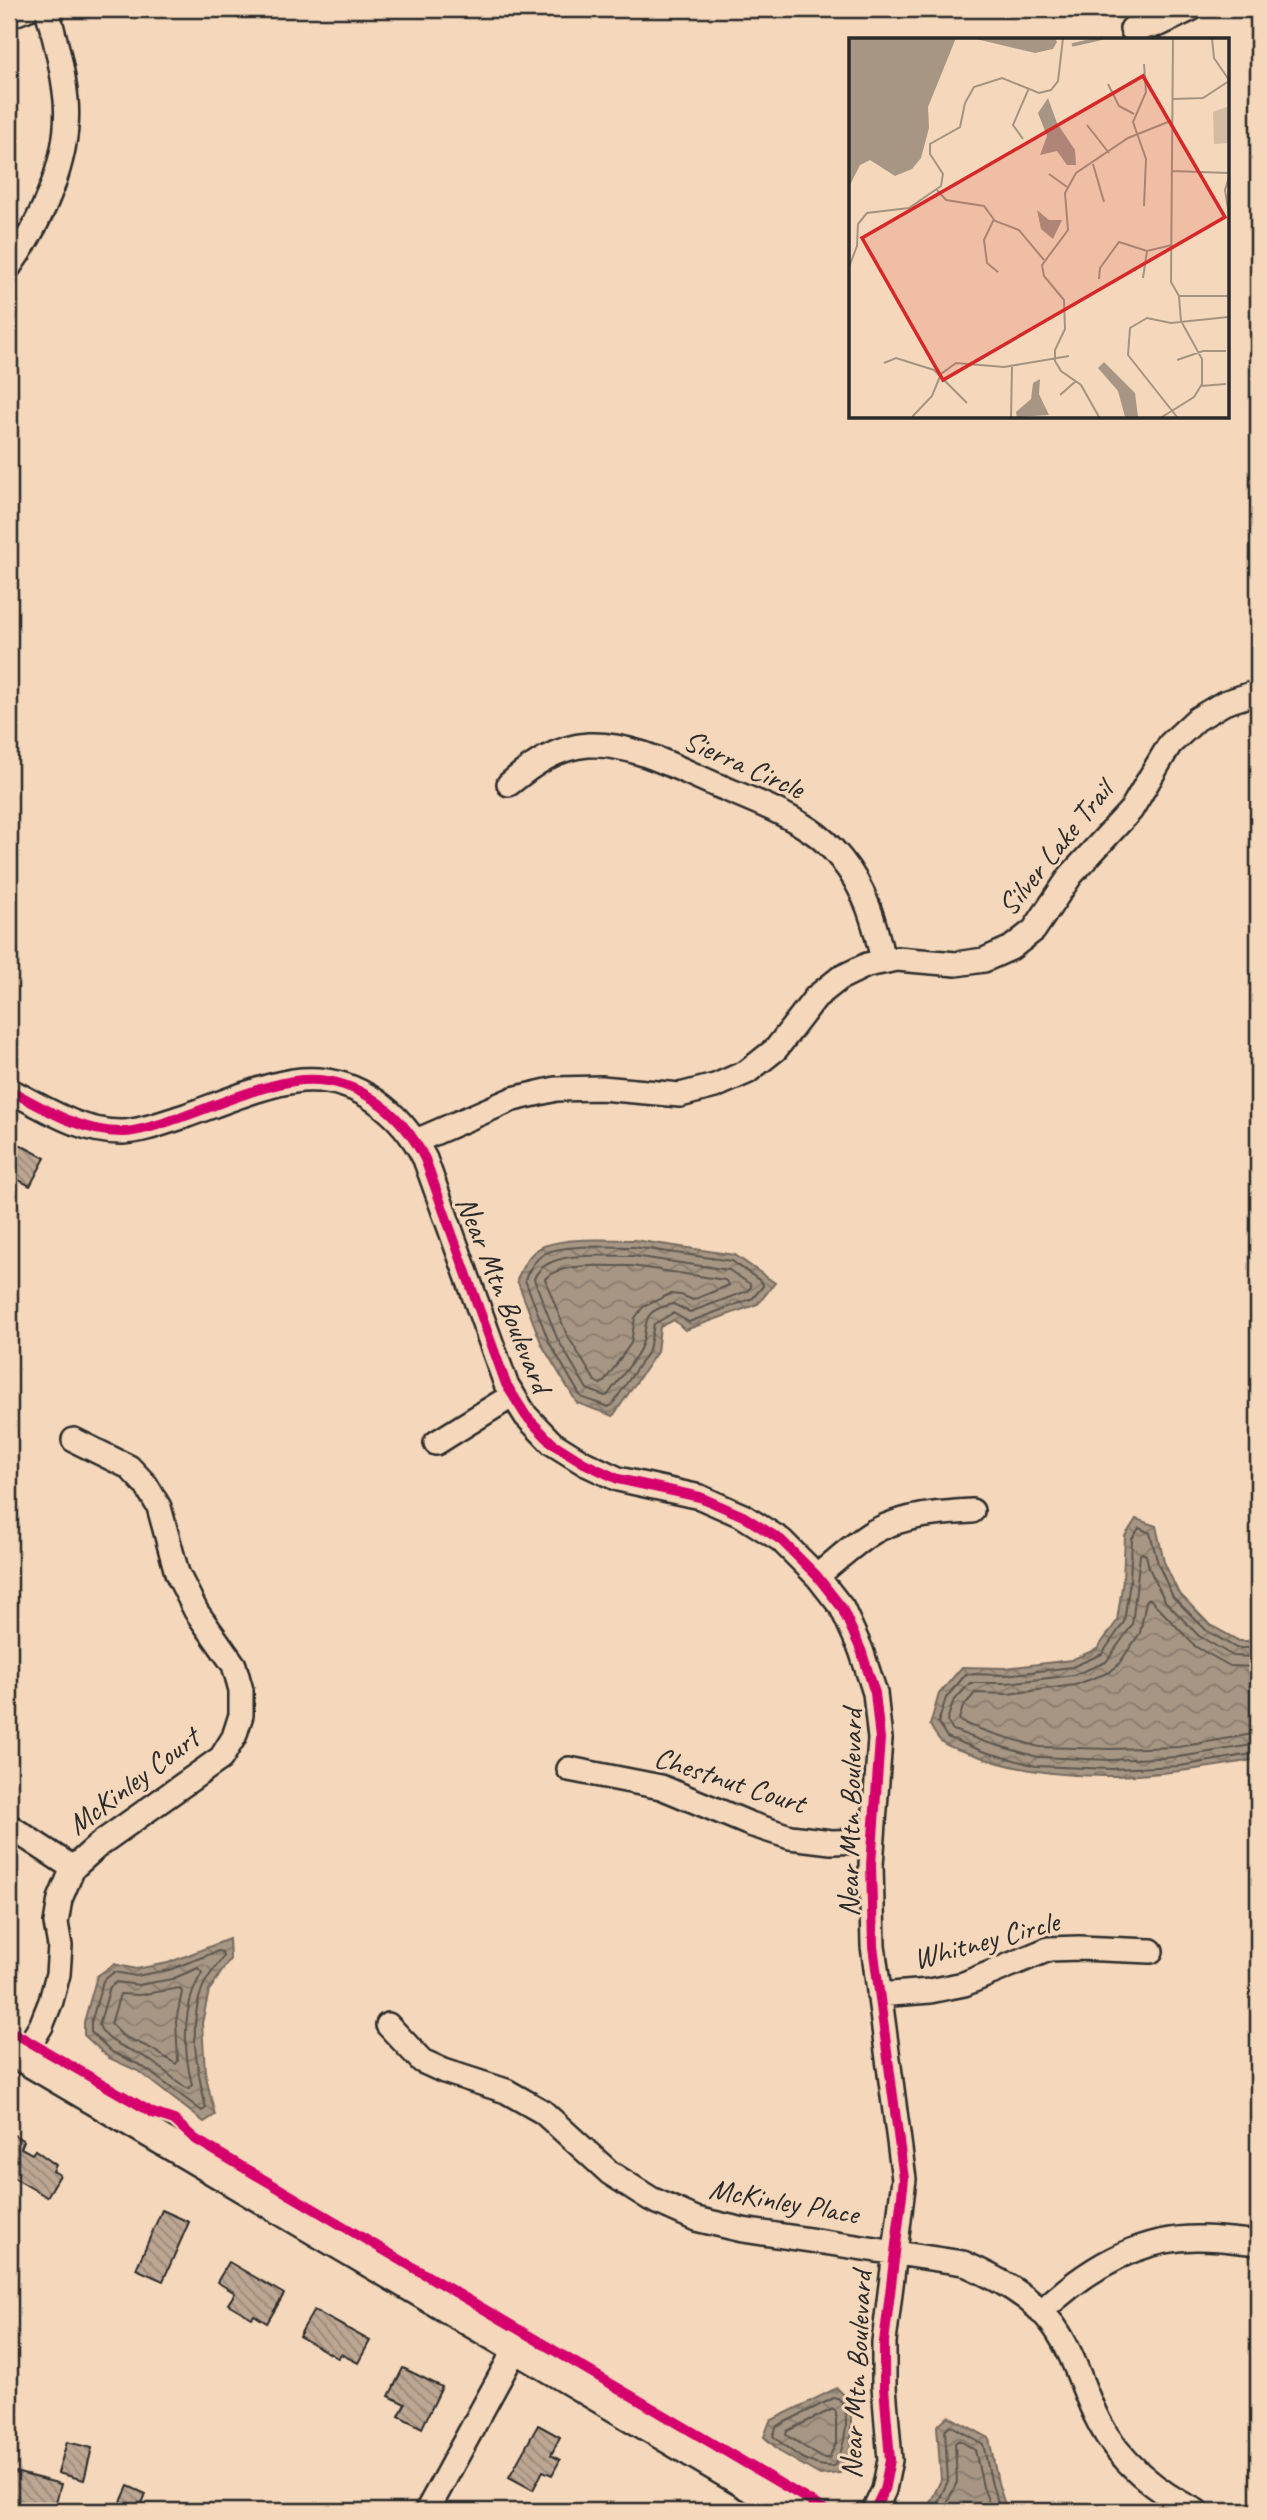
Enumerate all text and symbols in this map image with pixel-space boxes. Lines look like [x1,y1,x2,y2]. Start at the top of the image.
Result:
inset map [849,38,1228,418]
street label: Sierra Circle [678,721,812,808]
street label: Silver Lake Trail [989,769,1124,923]
street label: Near Mtn Boulevard [447,1190,562,1401]
street label: Near Mtn Boulevard [829,1705,871,1917]
street label: McKinley Court [60,1717,210,1843]
street label: Chestnut Court [650,1738,813,1823]
street label: Whitney Circle [909,1902,1065,1978]
street label: McKinley Place [706,2169,864,2233]
street label: Near Mtn Boulevard [832,2266,881,2480]

